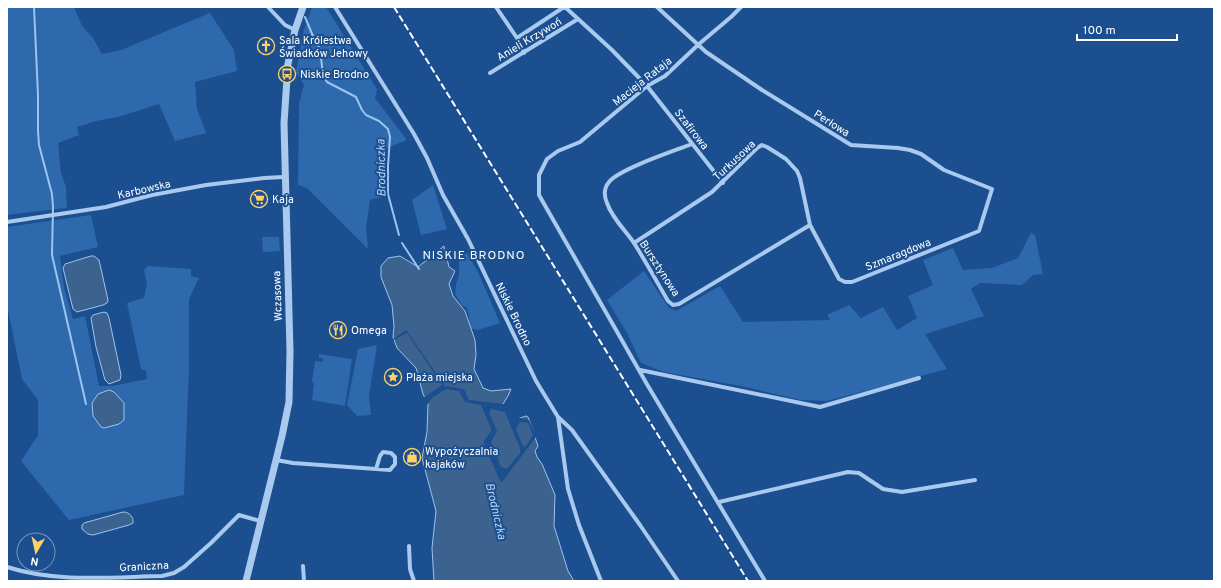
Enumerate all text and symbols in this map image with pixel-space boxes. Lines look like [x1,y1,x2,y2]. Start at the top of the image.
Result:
street label: Anieli Krzywoń [494,15,565,65]
scale bar [1077,16,1177,42]
text: 100 m [1083,23,1116,39]
place label: Sala Królestwa Świadków Jehowy [279,34,368,61]
church icon: Sala Królestwa Świadków Jehowy [256,36,276,56]
street label: Macieja Rataja [610,54,675,109]
bus stop icon: Niskie Brodno [277,64,297,84]
place label: Niskie Brodno [300,68,369,82]
street label: Szafirowa [671,106,712,153]
street label: Perłowa [811,107,852,140]
street label: Turkusowa [711,137,759,184]
water label: Brodniczka [373,138,391,197]
street label: Karbowska [116,177,172,203]
supermarket icon: Kaja [249,189,269,209]
place label: Kaja [272,193,294,207]
street label: Szmaragdowa [864,235,933,274]
street label: Bursztynowa [636,238,683,299]
district label: NISKIE BRODNO [422,248,526,264]
street label: Wczasowa [270,270,286,321]
street label: Niskie Brodno [492,280,535,349]
restaurant icon: Omega [328,320,348,340]
place label: Omega [351,324,387,338]
place icon: Plaża miejska [383,367,403,387]
place label: Plaża miejska [406,371,473,385]
place label: Wypożyczalnia kajaków [425,445,498,472]
shop icon: Wypożyczalnia kajaków [402,447,422,467]
water label: Brodniczka [481,481,509,542]
north arrow [16,532,56,572]
text: N [30,553,40,568]
street label: Graniczna [119,559,169,575]

